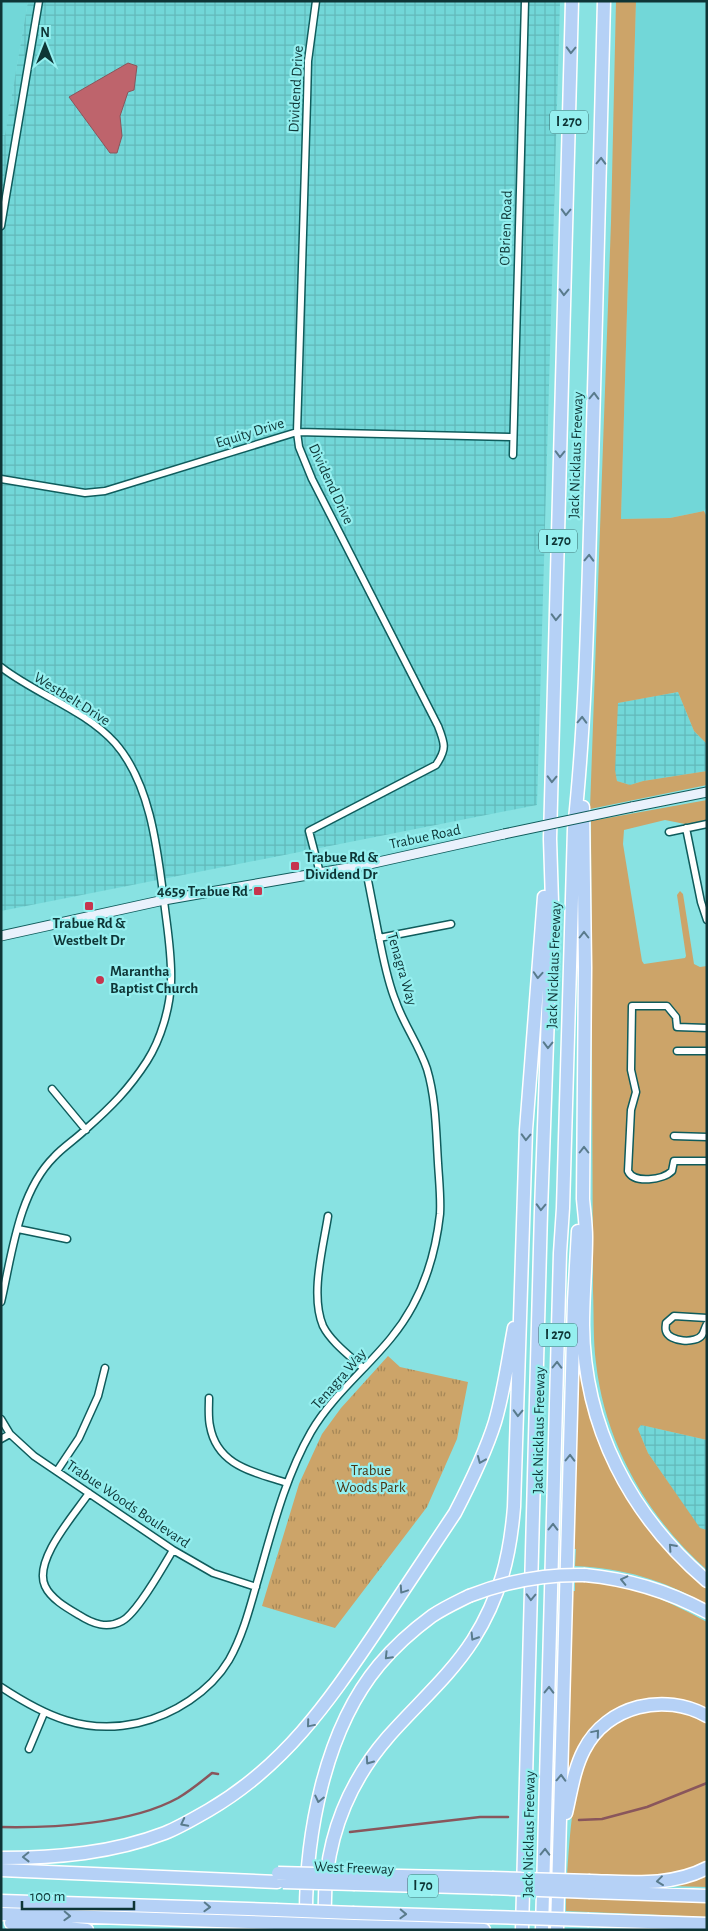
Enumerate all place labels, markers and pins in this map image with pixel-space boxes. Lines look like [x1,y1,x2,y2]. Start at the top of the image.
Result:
place label: Trabue Rd & Dividend Dr [305,850,379,882]
marker: Trabue Rd & Dividend Dr [289,860,301,872]
place label: 4659 Trabue Rd [157,884,248,899]
marker: 4659 Trabue Rd [252,885,264,897]
marker: Trabue Rd & Westbelt Dr [83,900,95,912]
place label: Trabue Rd & Westbelt Dr [52,916,126,948]
place label: Marantha Baptist Church [110,964,198,996]
marker: Marantha Baptist Church [94,974,106,986]

